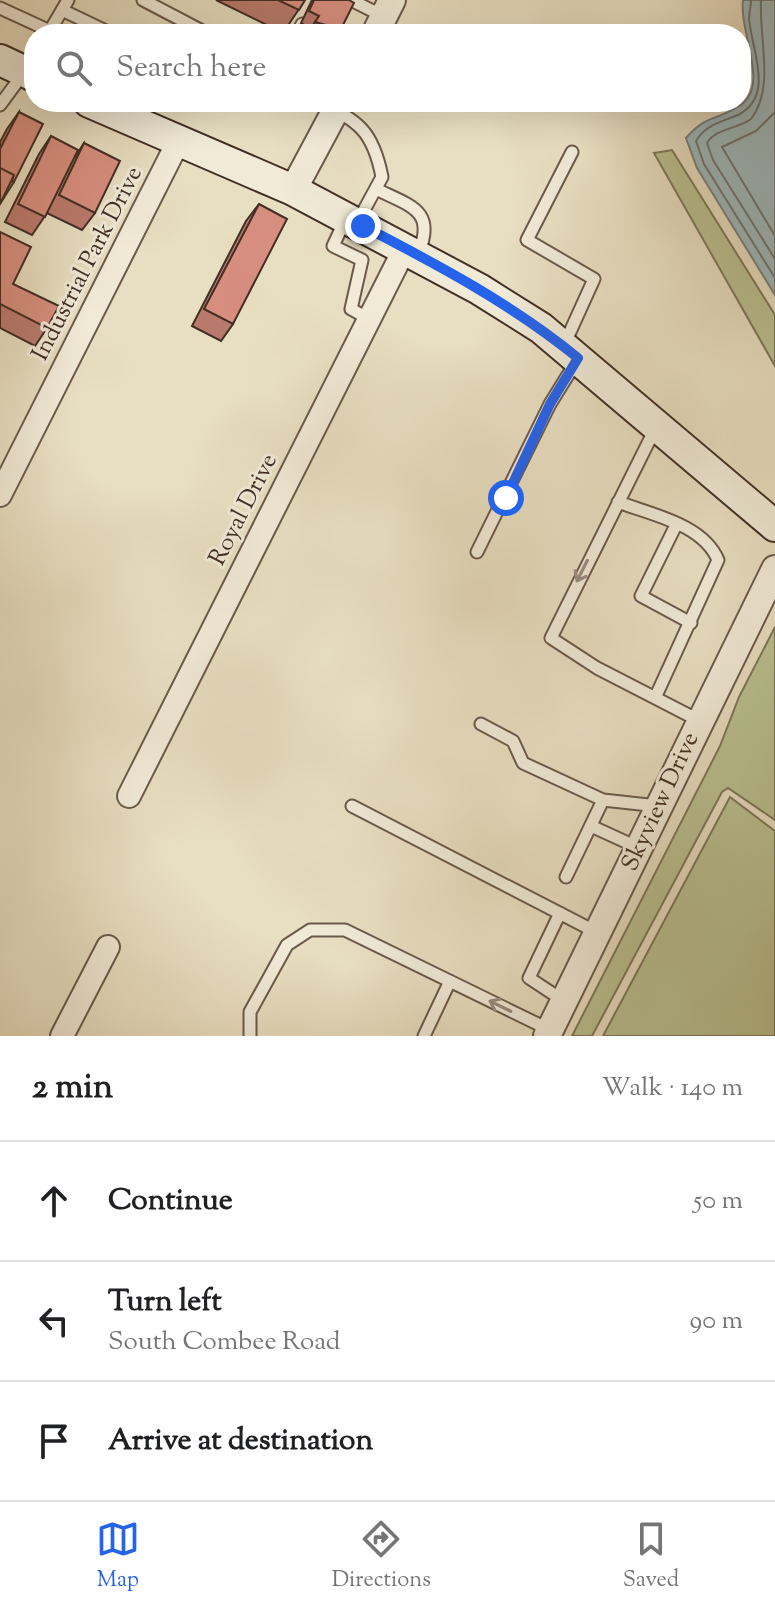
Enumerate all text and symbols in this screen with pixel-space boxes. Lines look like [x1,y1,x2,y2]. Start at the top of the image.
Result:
search box [24,24,751,112]
icon: search [52,46,96,90]
text: Search here [116,47,266,90]
street label: Industrial Park Drive [24,161,152,367]
route end [345,208,381,244]
street label: Royal Drive [201,448,287,572]
route start [488,480,524,516]
one-way arrow [574,558,590,582]
street label: Skyview Drive [614,727,708,877]
one-way arrow [489,997,513,1013]
text: 2 min [32,1064,113,1113]
text: Walk · 140 m [602,1070,743,1107]
icon: ahead [32,1179,76,1223]
text: Continue [108,1180,233,1223]
text: 50 m [693,1183,743,1220]
text: Turn left [108,1281,222,1324]
icon: left [32,1299,76,1343]
text: 90 m [690,1303,743,1340]
text: South Combee Road [108,1324,341,1361]
icon: arrive [32,1419,76,1463]
text: Arrive at destination [108,1420,373,1463]
tab: Map [96,1517,140,1597]
tab: Directions [332,1517,431,1597]
tab: Saved [623,1517,679,1597]

